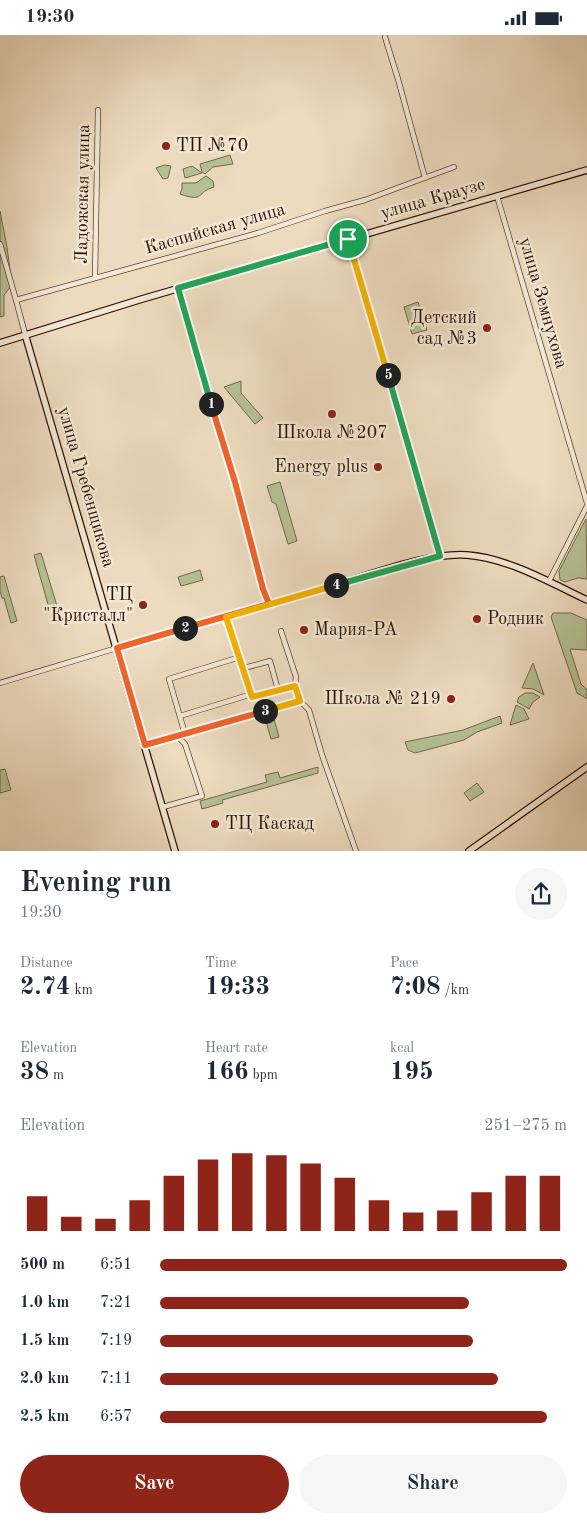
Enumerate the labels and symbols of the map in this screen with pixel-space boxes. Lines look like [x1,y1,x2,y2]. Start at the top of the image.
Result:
street label: Ладожская улица [73,124,93,264]
place label: ТП №70 [176,137,248,155]
marker: ТП №70 [160,140,172,152]
street label: улица Краузе [379,175,487,223]
street label: Каспийская улица [143,200,287,258]
pin [327,218,369,260]
street label: улица Земнухова [516,235,570,371]
place label: Детский сад №3 [411,309,477,348]
marker: Детский сад №3 [481,322,493,334]
pin: 5 [376,363,400,387]
pin: 1 [198,391,224,417]
street label: улица Гребенщикова [54,405,118,570]
marker: Школа №207 [326,408,338,420]
place label: Школа №207 [276,424,388,442]
place label: Energy plus [274,458,368,476]
marker: Energy plus [372,461,384,473]
pin: 4 [324,573,348,597]
place label: ТЦ "Кристалл" [43,586,133,625]
marker: ТЦ "Кристалл" [137,599,149,611]
place label: Родник [487,610,544,628]
marker: Родник [471,613,483,625]
pin: 2 [172,615,198,641]
place label: Мария-РА [314,621,398,639]
marker: Мария-РА [298,624,310,636]
place label: Школа № 219 [325,690,441,708]
marker: Школа № 219 [445,693,457,705]
pin: 3 [252,699,278,723]
place label: ТЦ Каскад [225,815,314,833]
marker: ТЦ Каскад [209,818,221,830]

